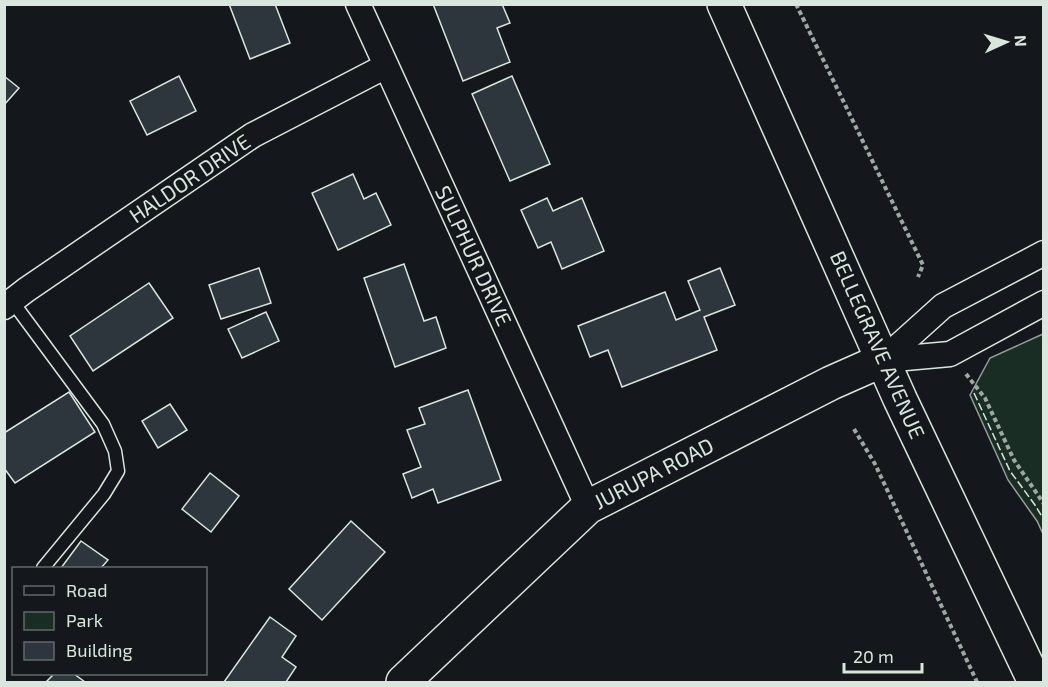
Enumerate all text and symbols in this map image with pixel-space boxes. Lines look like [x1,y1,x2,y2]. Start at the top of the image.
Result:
north arrow [976,12,1036,72]
text: N [1012,34,1031,47]
street label: HALDOR DRIVE [124,128,254,227]
street label: SULPHUR DRIVE [431,181,518,329]
street label: BELLEGRAVE AVENUE [826,247,931,442]
street label: JURUPA ROAD [589,432,717,514]
legend [12,567,207,675]
text: Road [66,579,107,601]
text: Park [66,609,103,631]
scale bar [844,636,922,674]
text: Building [66,639,133,661]
text: 20 m [853,645,894,667]

